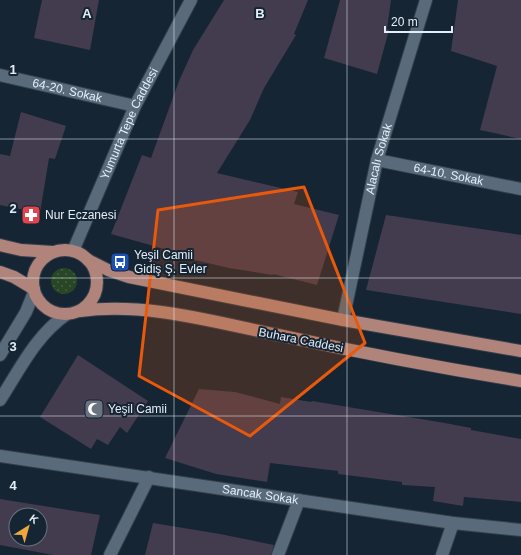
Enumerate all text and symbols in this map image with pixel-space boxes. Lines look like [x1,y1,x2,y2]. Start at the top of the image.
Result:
text: A [82,6,92,21]
text: B [255,6,265,21]
scale bar [385,8,452,34]
text: 20 m [391,15,418,29]
text: 1 [9,62,17,77]
street label: Yumurta Tepe Caddesi [97,66,161,182]
street label: 64-20. Sokak [31,76,104,105]
street label: Alacalı Sokak [363,121,395,196]
street label: 64-10. Sokak [412,161,486,188]
text: 2 [9,201,17,216]
pharmacy icon: Nur Eczanesi [20,204,42,226]
place label: Nur Eczanesi [45,208,116,222]
place label: Yeşil Camii Gidiş Ş. Evler [134,248,207,276]
bus stop icon: Yeşil Camii Gidiş Ş. Evler [109,251,131,273]
street label: Buhara Caddesi [257,325,345,355]
text: 3 [9,339,17,354]
mosque icon: Yeşil Camii [83,398,105,420]
place label: Yeşil Camii [108,402,167,416]
text: 4 [9,478,17,493]
street label: Sancak Sokak [221,482,300,507]
north arrow [8,507,48,547]
text: K [27,512,41,526]

